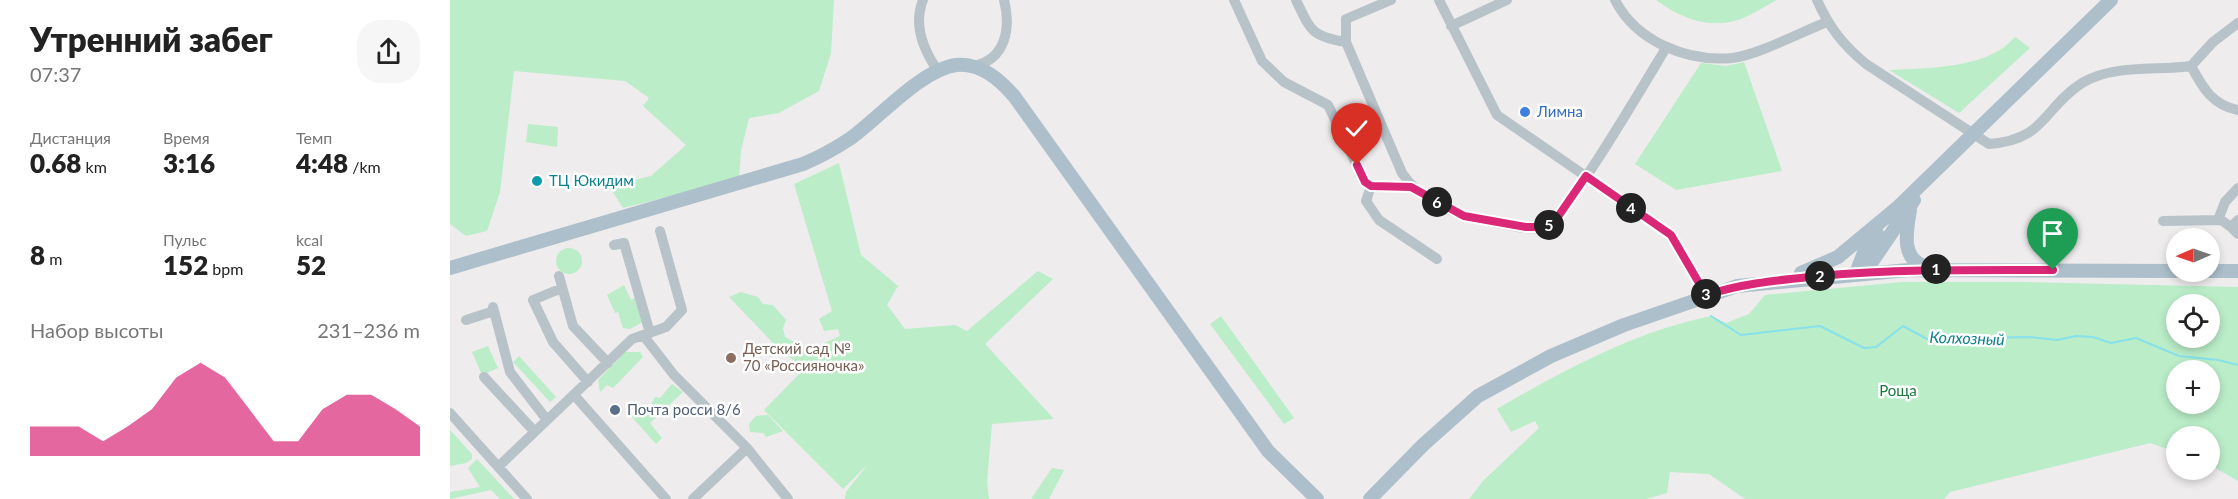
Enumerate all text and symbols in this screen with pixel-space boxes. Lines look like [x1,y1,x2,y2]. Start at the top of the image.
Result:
text: Утренний забег [30,19,273,59]
button: share [357,20,420,83]
text: 07:37 [30,62,81,86]
place label: Лимна [1536,102,1583,120]
pin [1331,103,1382,165]
marker: Лимна [1518,105,1532,119]
icon: check [1340,112,1373,145]
text: Дистанция [30,128,111,147]
text: Время [163,128,210,147]
text: Темп [296,128,332,147]
text: 0.68 [30,147,81,179]
text: 3:16 [163,147,215,179]
text: 4:48 [296,147,348,179]
text: km [81,157,107,176]
text: /km [348,157,381,176]
place label: ТЦ Юкидим [549,171,634,189]
marker: ТЦ Юкидим [530,174,544,188]
pin: 6 [1422,187,1452,217]
text: 6 [1432,192,1442,211]
pin: 4 [1616,193,1646,223]
text: 4 [1626,198,1636,217]
pin [2027,208,2078,270]
pin: 5 [1534,210,1564,240]
text: 5 [1544,215,1554,234]
icon: arrive [2036,217,2069,250]
north arrow [2166,228,2220,282]
map controls [2166,228,2220,480]
text: Пульс [163,230,207,249]
text: kcal [296,230,323,249]
text: 8 [30,239,45,271]
text: m [45,249,62,268]
text: 152 [163,249,208,281]
text: 52 [296,249,326,281]
pin: 1 [1921,254,1951,284]
text: bpm [208,259,243,278]
text: 1 [1931,259,1941,278]
pin: 2 [1805,261,1835,291]
text: 2 [1815,266,1825,285]
pin: 3 [1691,279,1721,309]
text: 3 [1701,284,1711,303]
button: locate [2166,294,2220,348]
text: Набор высоты [30,318,163,342]
text: 231–236 m [317,318,420,342]
water label: Колхозный [1929,327,2005,348]
place label: Детский сад № 70 «Россияночка» [743,339,864,374]
marker: Детский сад № 70 «Россияночка» [724,351,738,365]
button: + [2166,360,2220,414]
park label: Роща [1879,381,1917,399]
place label: Почта росси 8/6 [627,400,741,418]
marker: Почта росси 8/6 [608,403,622,417]
button: − [2166,426,2220,480]

